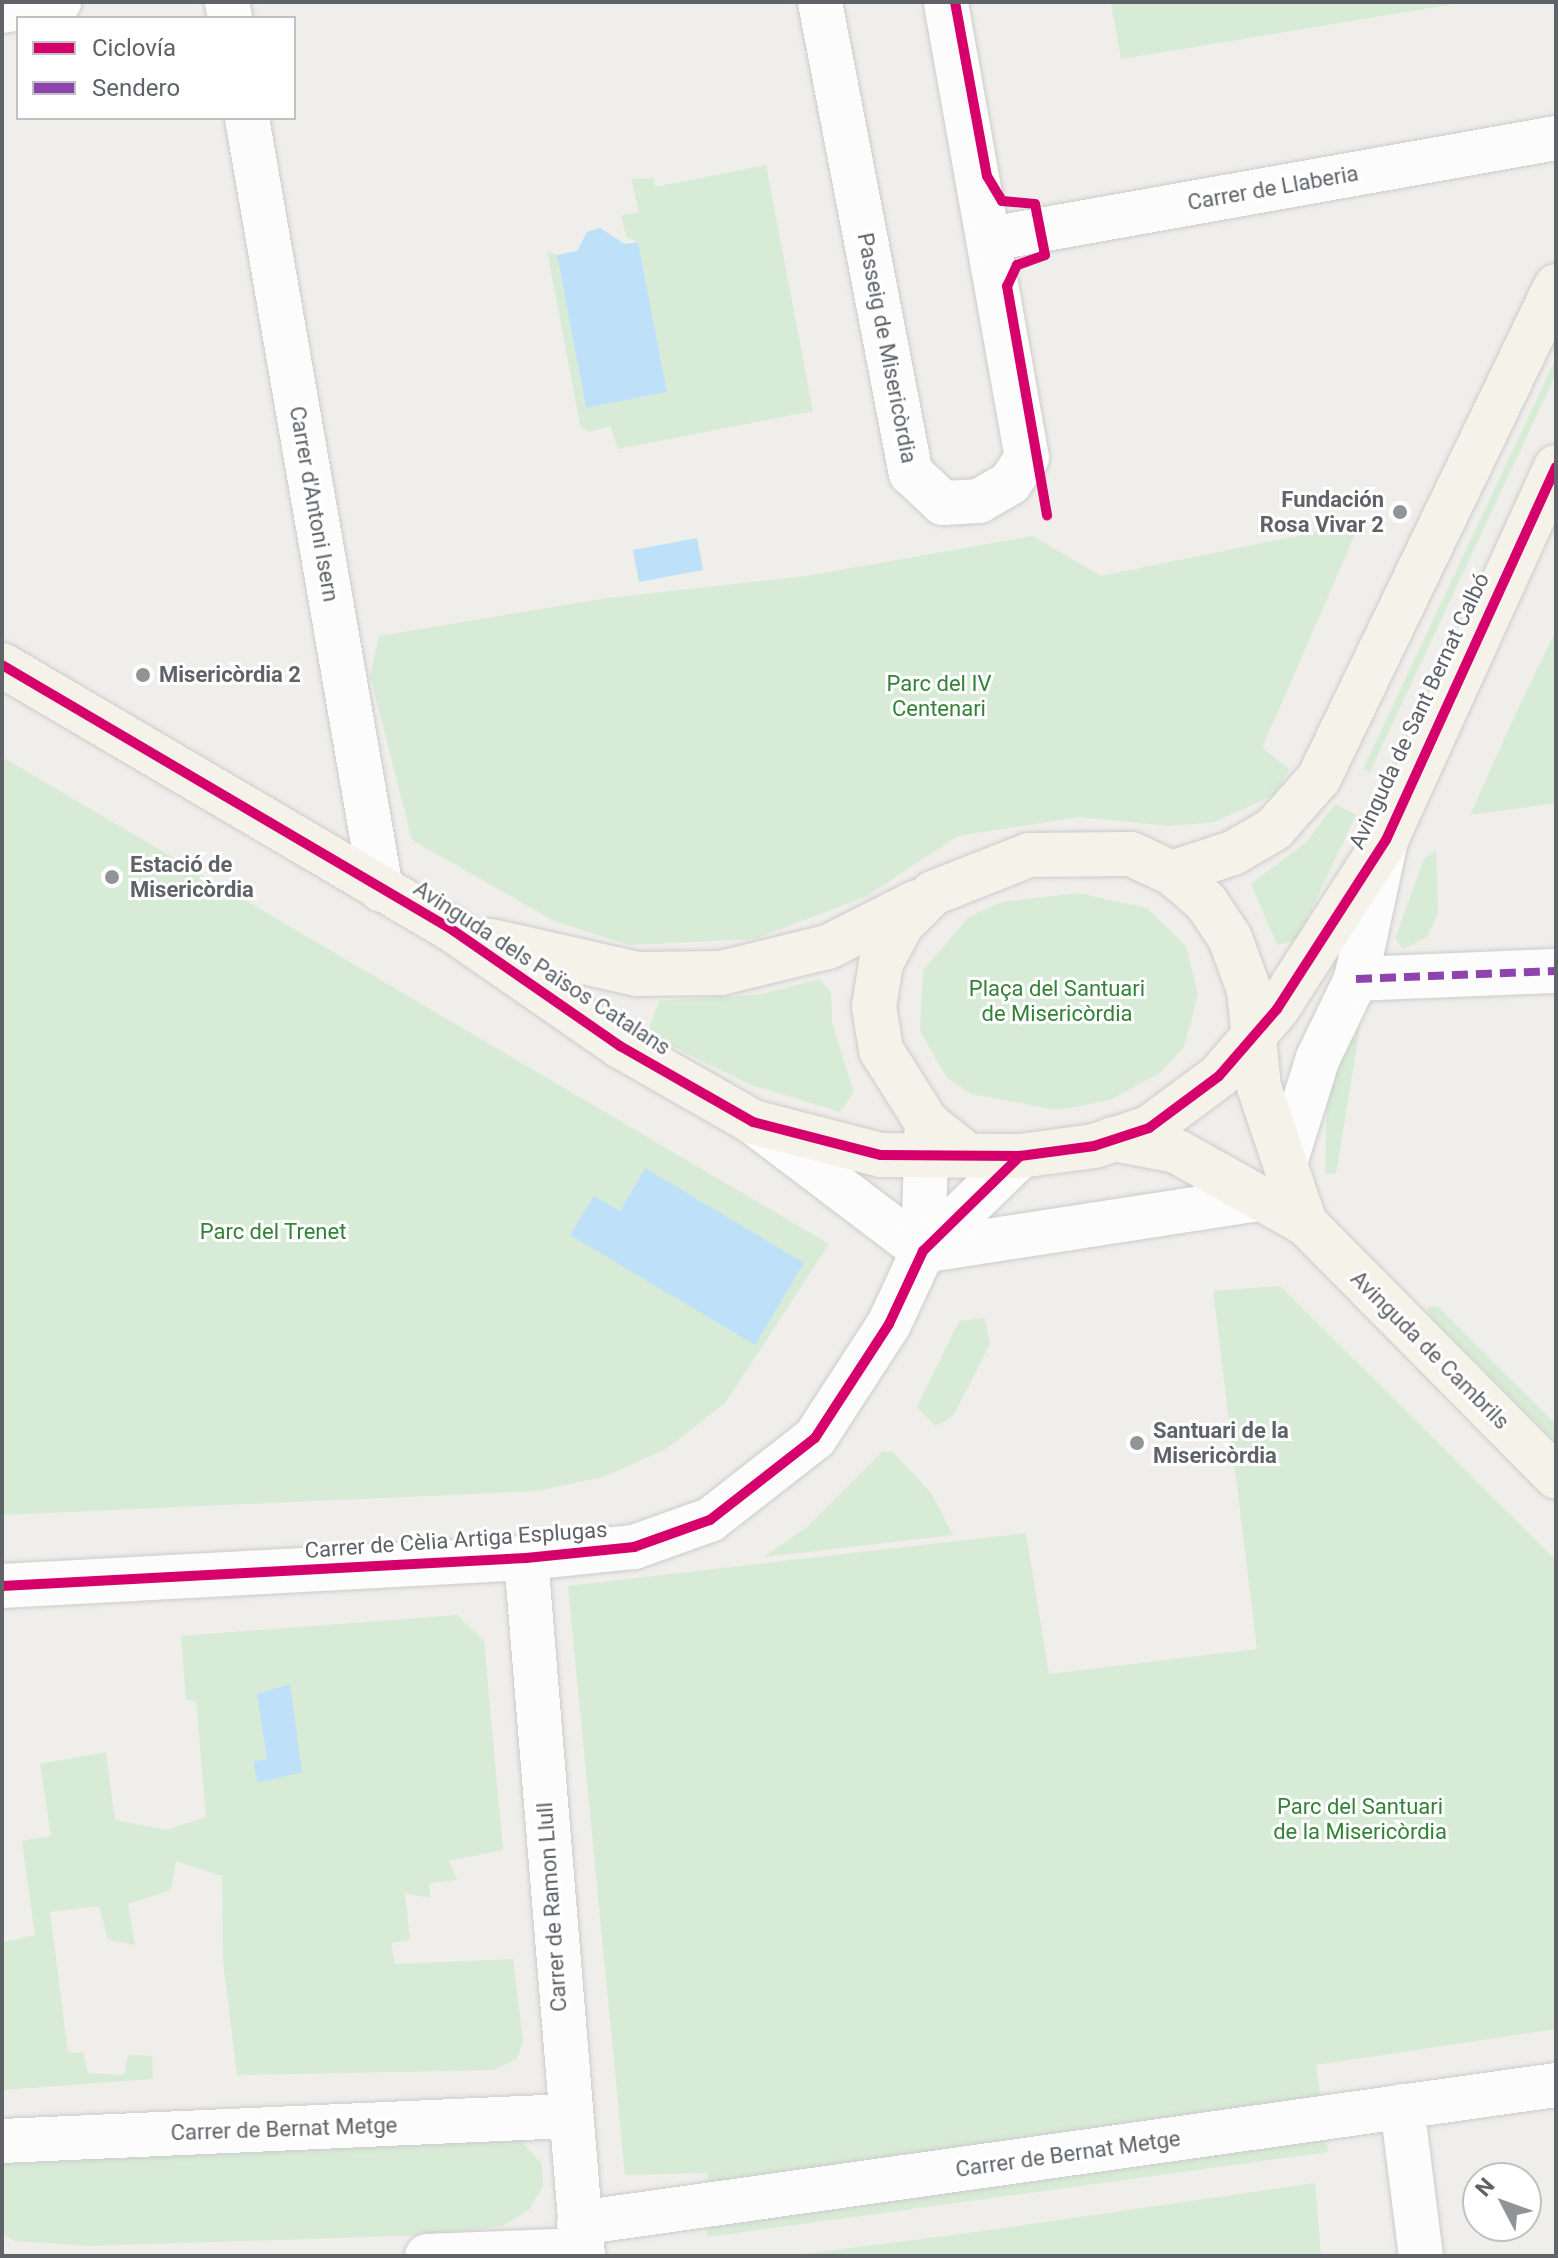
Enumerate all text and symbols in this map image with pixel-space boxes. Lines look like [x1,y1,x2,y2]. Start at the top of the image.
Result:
legend [16,16,296,120]
text: Ciclovía [92,34,176,62]
text: Sendero [92,74,180,102]
street label: Carrer de Llaberia [1185,160,1361,216]
street label: Passeig de Misericòrdia [852,231,922,465]
street label: Carrer d'Antoni Isern [284,404,344,604]
place label: Fundación Rosa Vivar 2 [1260,486,1384,538]
marker: Fundación Rosa Vivar 2 [1391,503,1409,521]
street label: Avinguda de Sant Bernat Calbó [1343,569,1495,853]
place label: Misericòrdia 2 [159,662,301,688]
marker: Misericòrdia 2 [134,666,152,684]
park label: Parc del IV Centenari [887,670,991,722]
place label: Estació de Misericòrdia [130,851,254,902]
marker: Estació de Misericòrdia [101,866,123,888]
street label: Avinguda dels Països Catalans [409,875,675,1061]
park label: Plaça del Santuari de Misericòrdia [969,975,1145,1026]
park label: Parc del Trenet [199,1219,347,1245]
street label: Avinguda de Cambrils [1345,1265,1515,1435]
place label: Santuari de la Misericòrdia [1153,1417,1289,1468]
marker: Santuari de la Misericòrdia [1128,1434,1146,1452]
street label: Carrer de Cèlia Artiga Esplugas [304,1516,608,1564]
park label: Parc del Santuari de la Misericòrdia [1273,1793,1447,1844]
street label: Carrer de Ramon Llull [532,1801,572,2013]
street label: Carrer de Bernat Metge [170,2112,398,2146]
street label: Carrer de Bernat Metge [954,2125,1182,2183]
north arrow [1462,2162,1542,2242]
text: N [1470,2173,1500,2201]

